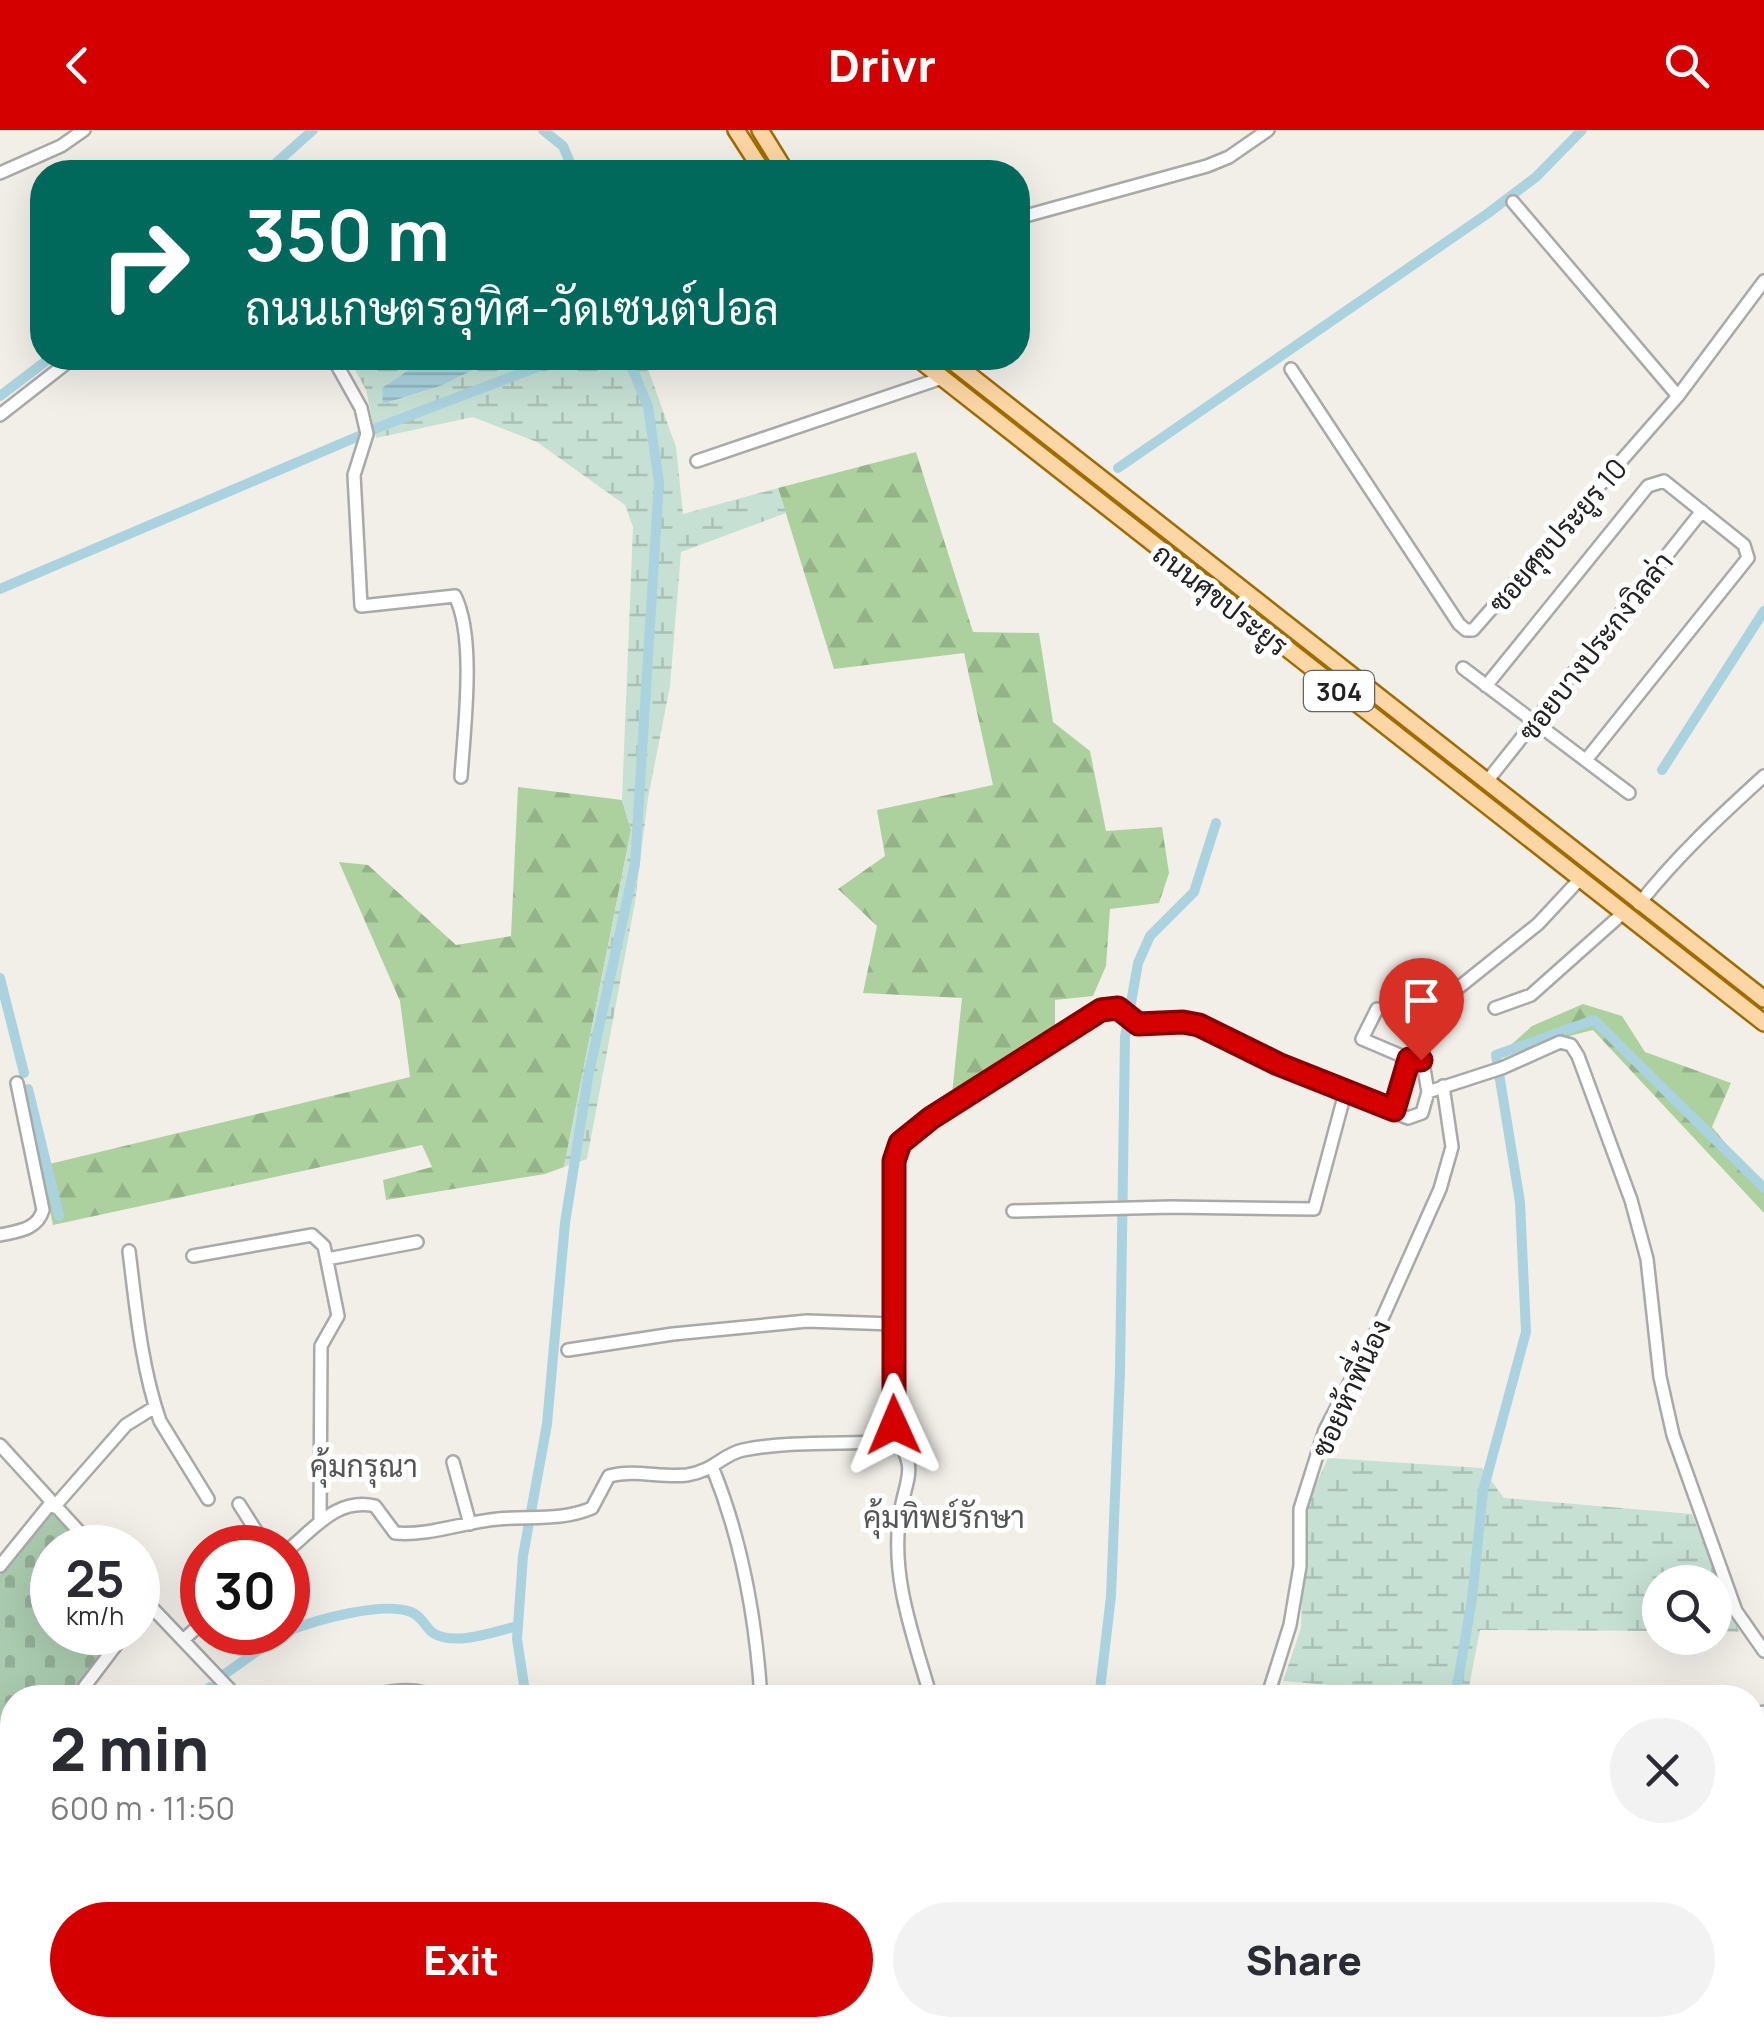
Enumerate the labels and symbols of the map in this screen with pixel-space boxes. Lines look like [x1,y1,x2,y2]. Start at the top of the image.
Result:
street label: ซอยศุขประยูร 10 [1479,450,1636,622]
street label: ถนนศุขประยูร [1144,534,1296,665]
street label: ซอยบางประกงวิลล่า [1509,544,1681,748]
road number: 304 [1304,671,1374,711]
pin [1379,958,1464,1061]
street label: ซอยห้าพี่น้อง [1298,1311,1399,1463]
position arrow [842,1373,946,1477]
district label: คุ้มกรุณา [310,1445,418,1488]
district label: คุ้มทิพย์รักษา [863,1496,1025,1539]
speed limit sign: 30 [180,1525,310,1655]

